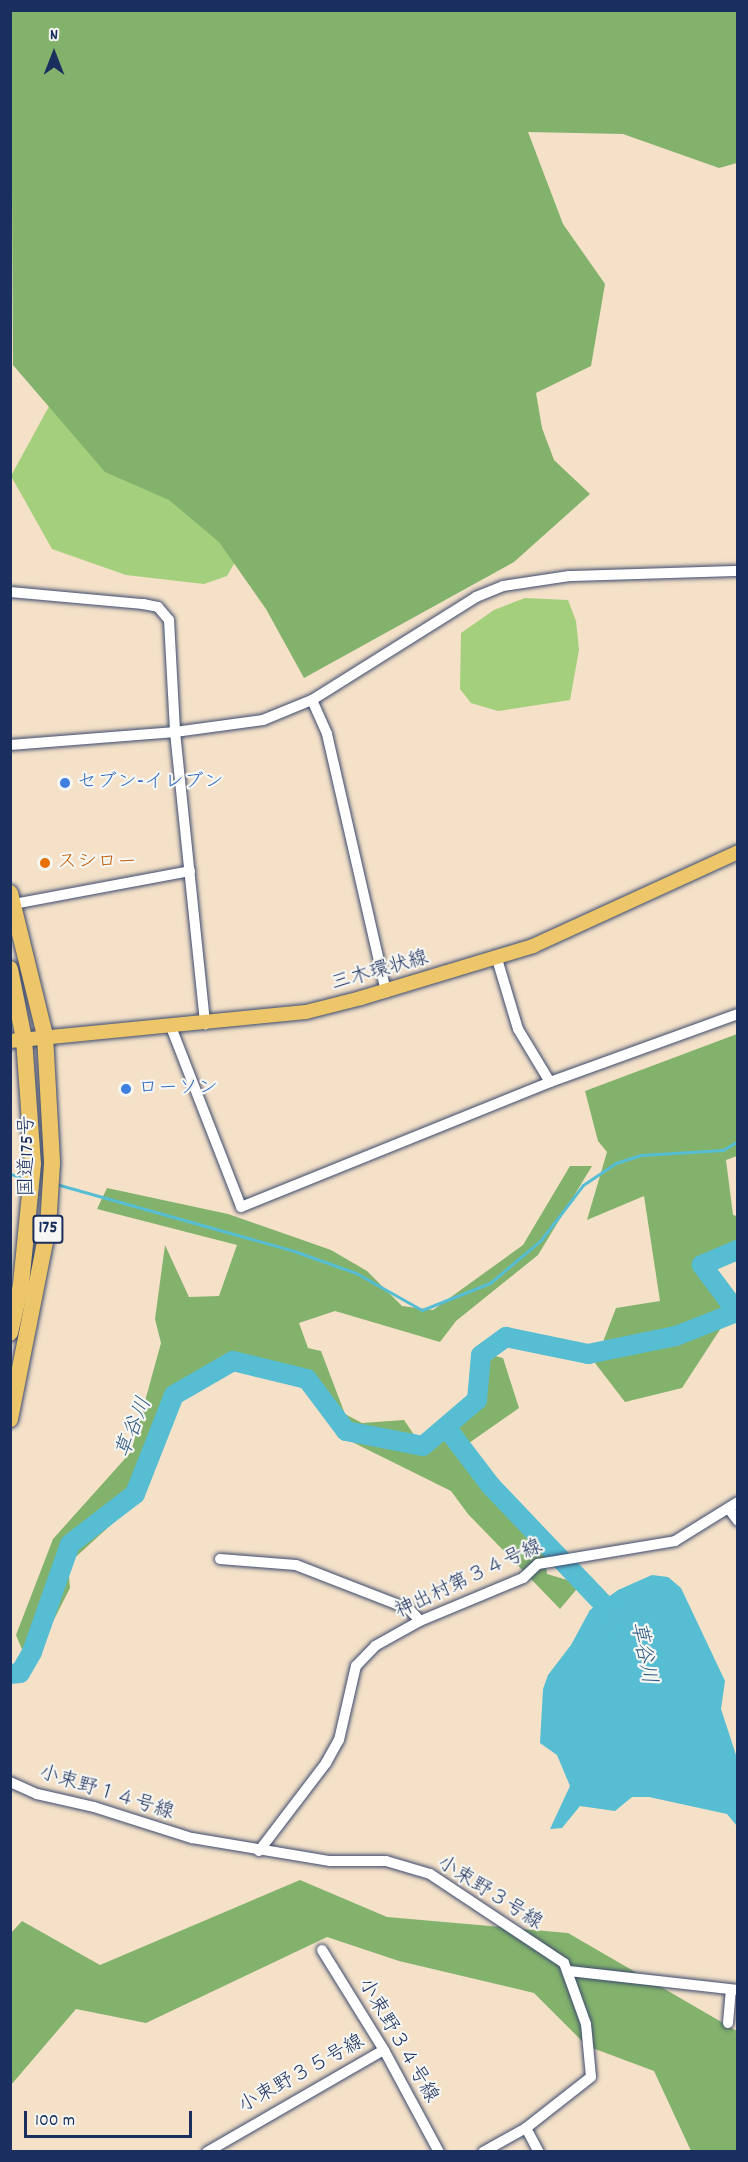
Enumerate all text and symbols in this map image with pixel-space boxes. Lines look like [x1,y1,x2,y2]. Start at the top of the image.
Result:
north arrow [24,24,84,84]
text: N [50,24,58,47]
place label: セブン-イレブン [77,771,224,795]
marker: セブン-イレブン [58,776,72,790]
place label: スシロー [57,851,137,875]
marker: スシロー [38,856,52,870]
street label: 三木環状線 [329,947,431,997]
place label: ローソン [138,1077,218,1101]
marker: ローソン [119,1082,133,1096]
street label: 国道175号 [16,1115,40,1197]
road number: 175 [32,1214,64,1244]
water label: 草谷川 [112,1394,158,1462]
street label: 神出村第３４号線 [391,1535,547,1625]
water label: 草谷川 [624,1620,660,1686]
street label: 小束野１４号線 [36,1762,176,1826]
street label: 小束野３号線 [432,1852,546,1936]
street label: 小束野３４号線 [352,1974,442,2108]
street label: 小束野３５号線 [235,2031,369,2119]
scale bar [27,2099,195,2137]
text: 100 m [35,2109,75,2134]

